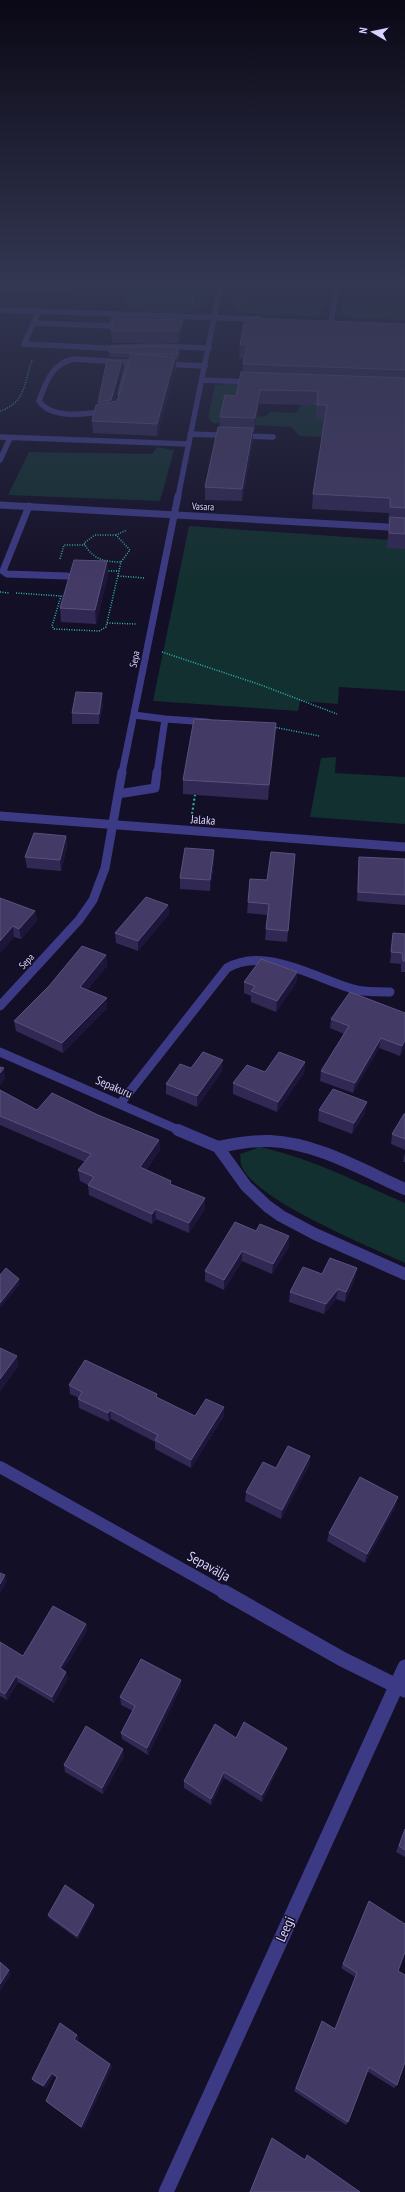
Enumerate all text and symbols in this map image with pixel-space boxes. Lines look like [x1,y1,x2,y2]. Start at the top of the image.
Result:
north arrow [353,12,393,52]
text: N [356,26,371,34]
street label: Vasara [190,499,214,514]
street label: Sepa [127,650,142,669]
street label: Jalaka [189,811,216,828]
street label: Sepa [16,951,37,972]
street label: Sepakuru [94,1072,135,1101]
street label: Sepavälja [184,1547,234,1585]
street label: Leegi [272,1914,298,1944]

